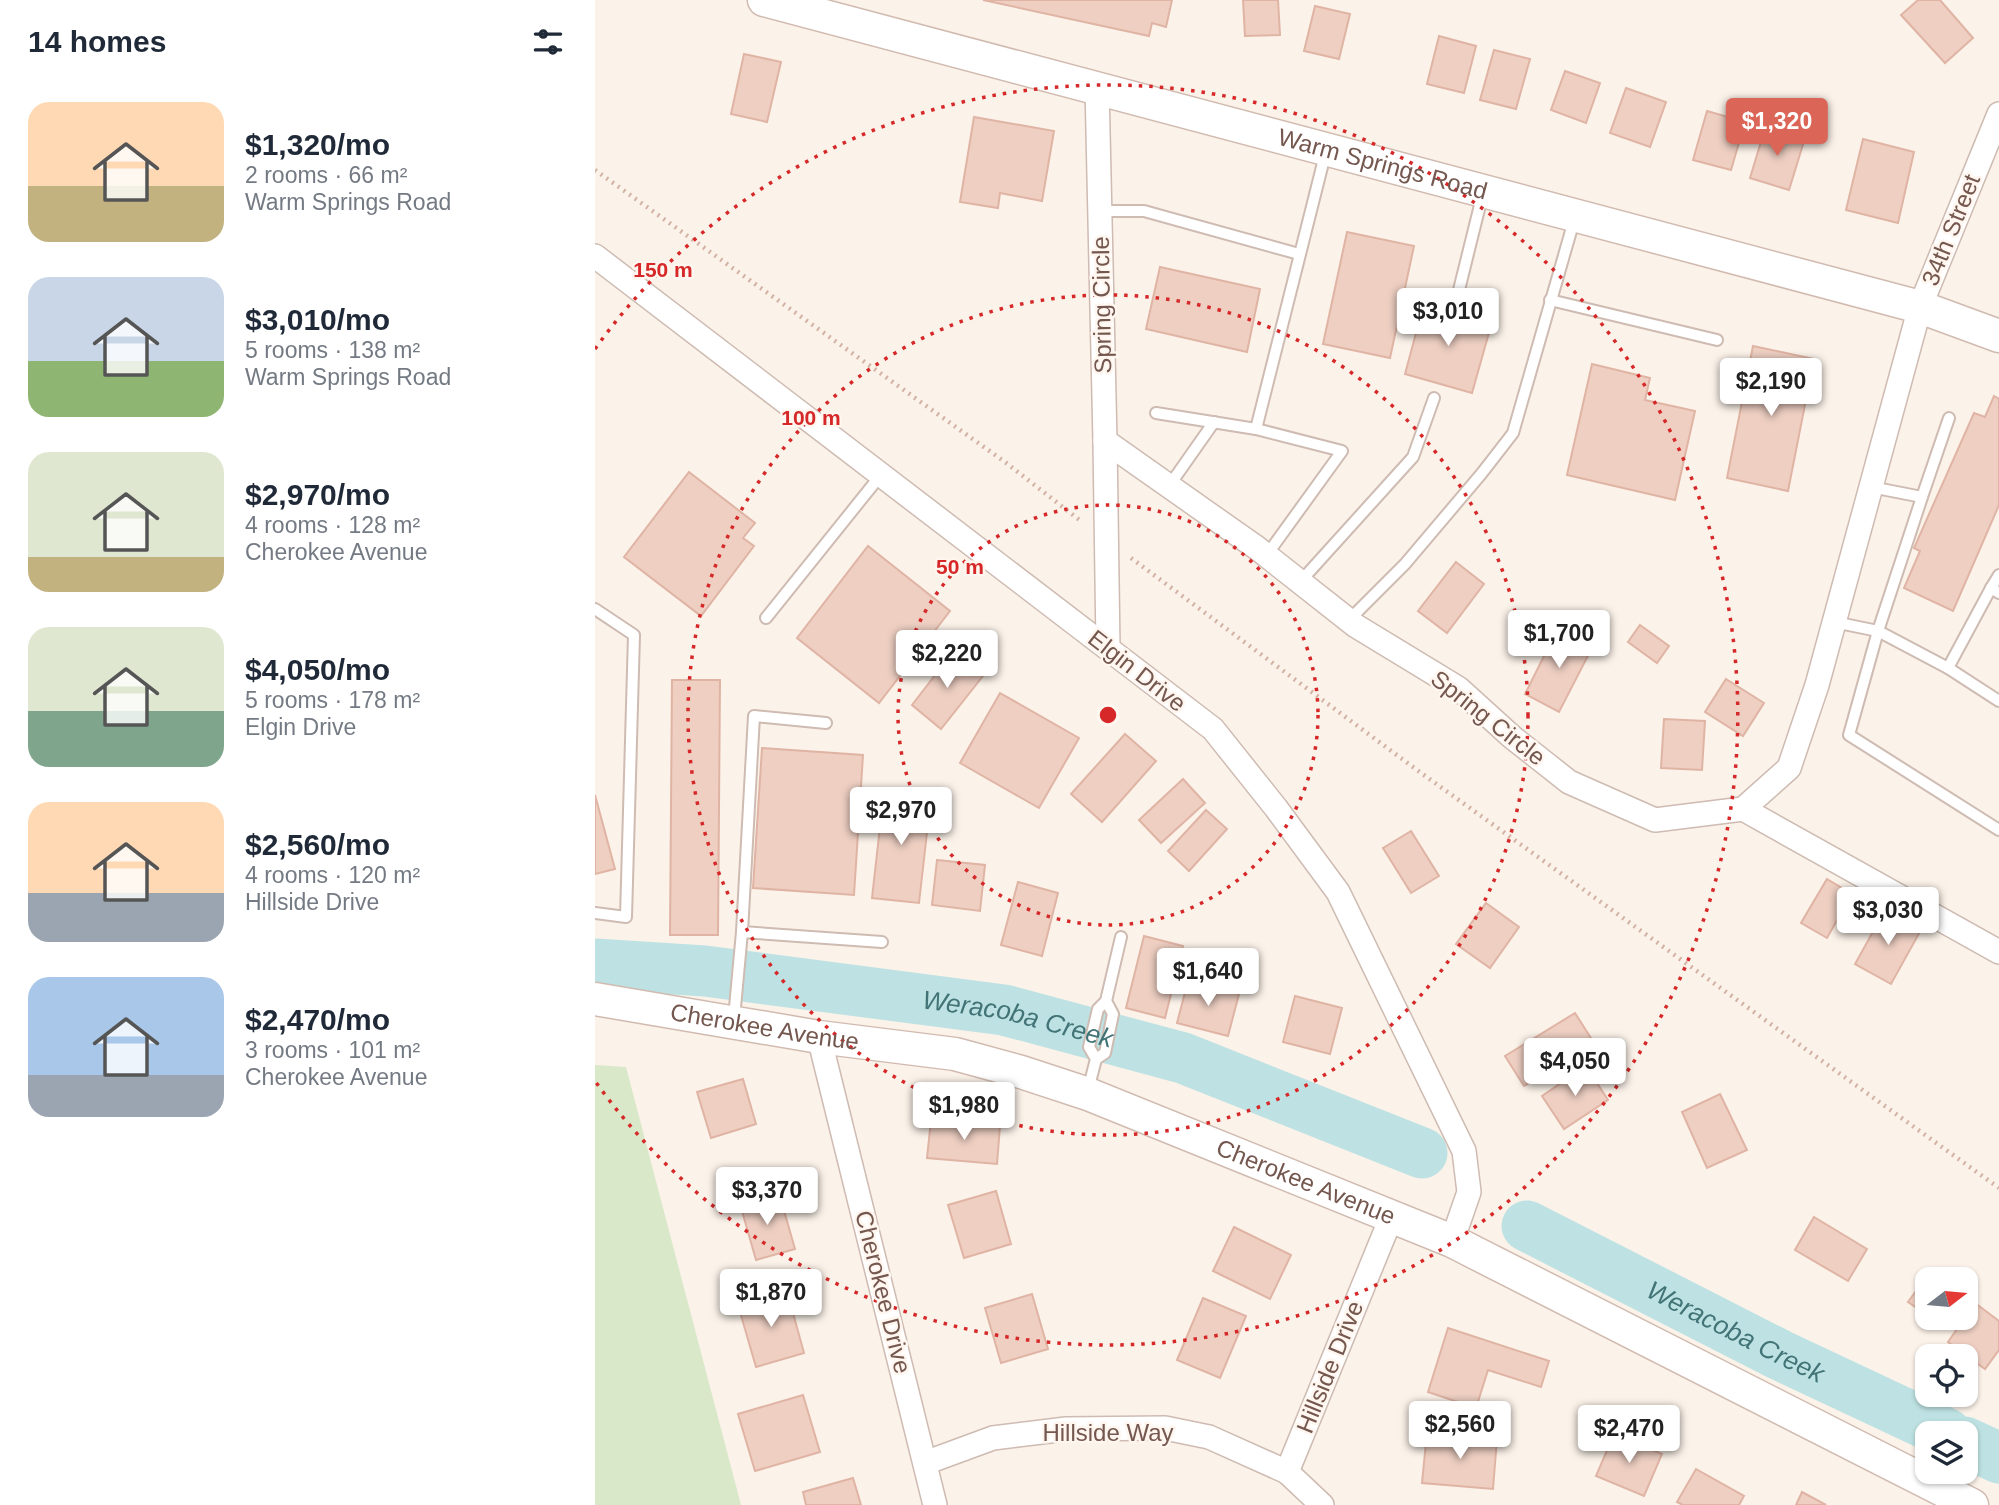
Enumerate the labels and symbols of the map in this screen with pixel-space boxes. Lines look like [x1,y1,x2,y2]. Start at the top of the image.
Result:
pin: $1,320 [1720,99,1834,158]
street label: Warm Springs Road [1275,123,1490,204]
street label: 34th Street [1916,170,1985,289]
street label: Spring Circle [1087,236,1116,374]
text: 150 m [633,258,693,281]
pin: $3,010 [1391,288,1505,348]
pin: $2,190 [1714,358,1828,418]
text: 100 m [781,406,841,429]
text: 50 m [936,555,984,578]
pin: $1,700 [1502,610,1616,670]
street label: Elgin Drive [1083,624,1191,717]
pin: $2,220 [890,630,1004,690]
street label: Spring Circle [1426,665,1551,771]
centre of rings [1096,703,1120,727]
pin: $2,970 [844,788,958,847]
pin: $3,030 [1831,888,1945,947]
pin: $1,640 [1151,948,1265,1008]
water label: Weracoba Creek [921,985,1119,1054]
street label: Cherokee Avenue [668,998,860,1055]
pin: $4,050 [1518,1038,1632,1098]
pin: $1,980 [907,1082,1021,1142]
street label: Cherokee Avenue [1213,1133,1399,1230]
pin: $3,370 [710,1168,824,1227]
street label: Cherokee Drive [850,1208,917,1376]
north arrow [1915,1267,1977,1330]
pin: $1,870 [714,1270,828,1329]
water label: Weracoba Creek [1642,1275,1831,1390]
street label: Hillside Drive [1291,1297,1368,1437]
pin: $2,560 [1403,1402,1517,1461]
pin: $2,470 [1572,1406,1686,1465]
street label: Hillside Way [1042,1419,1174,1446]

